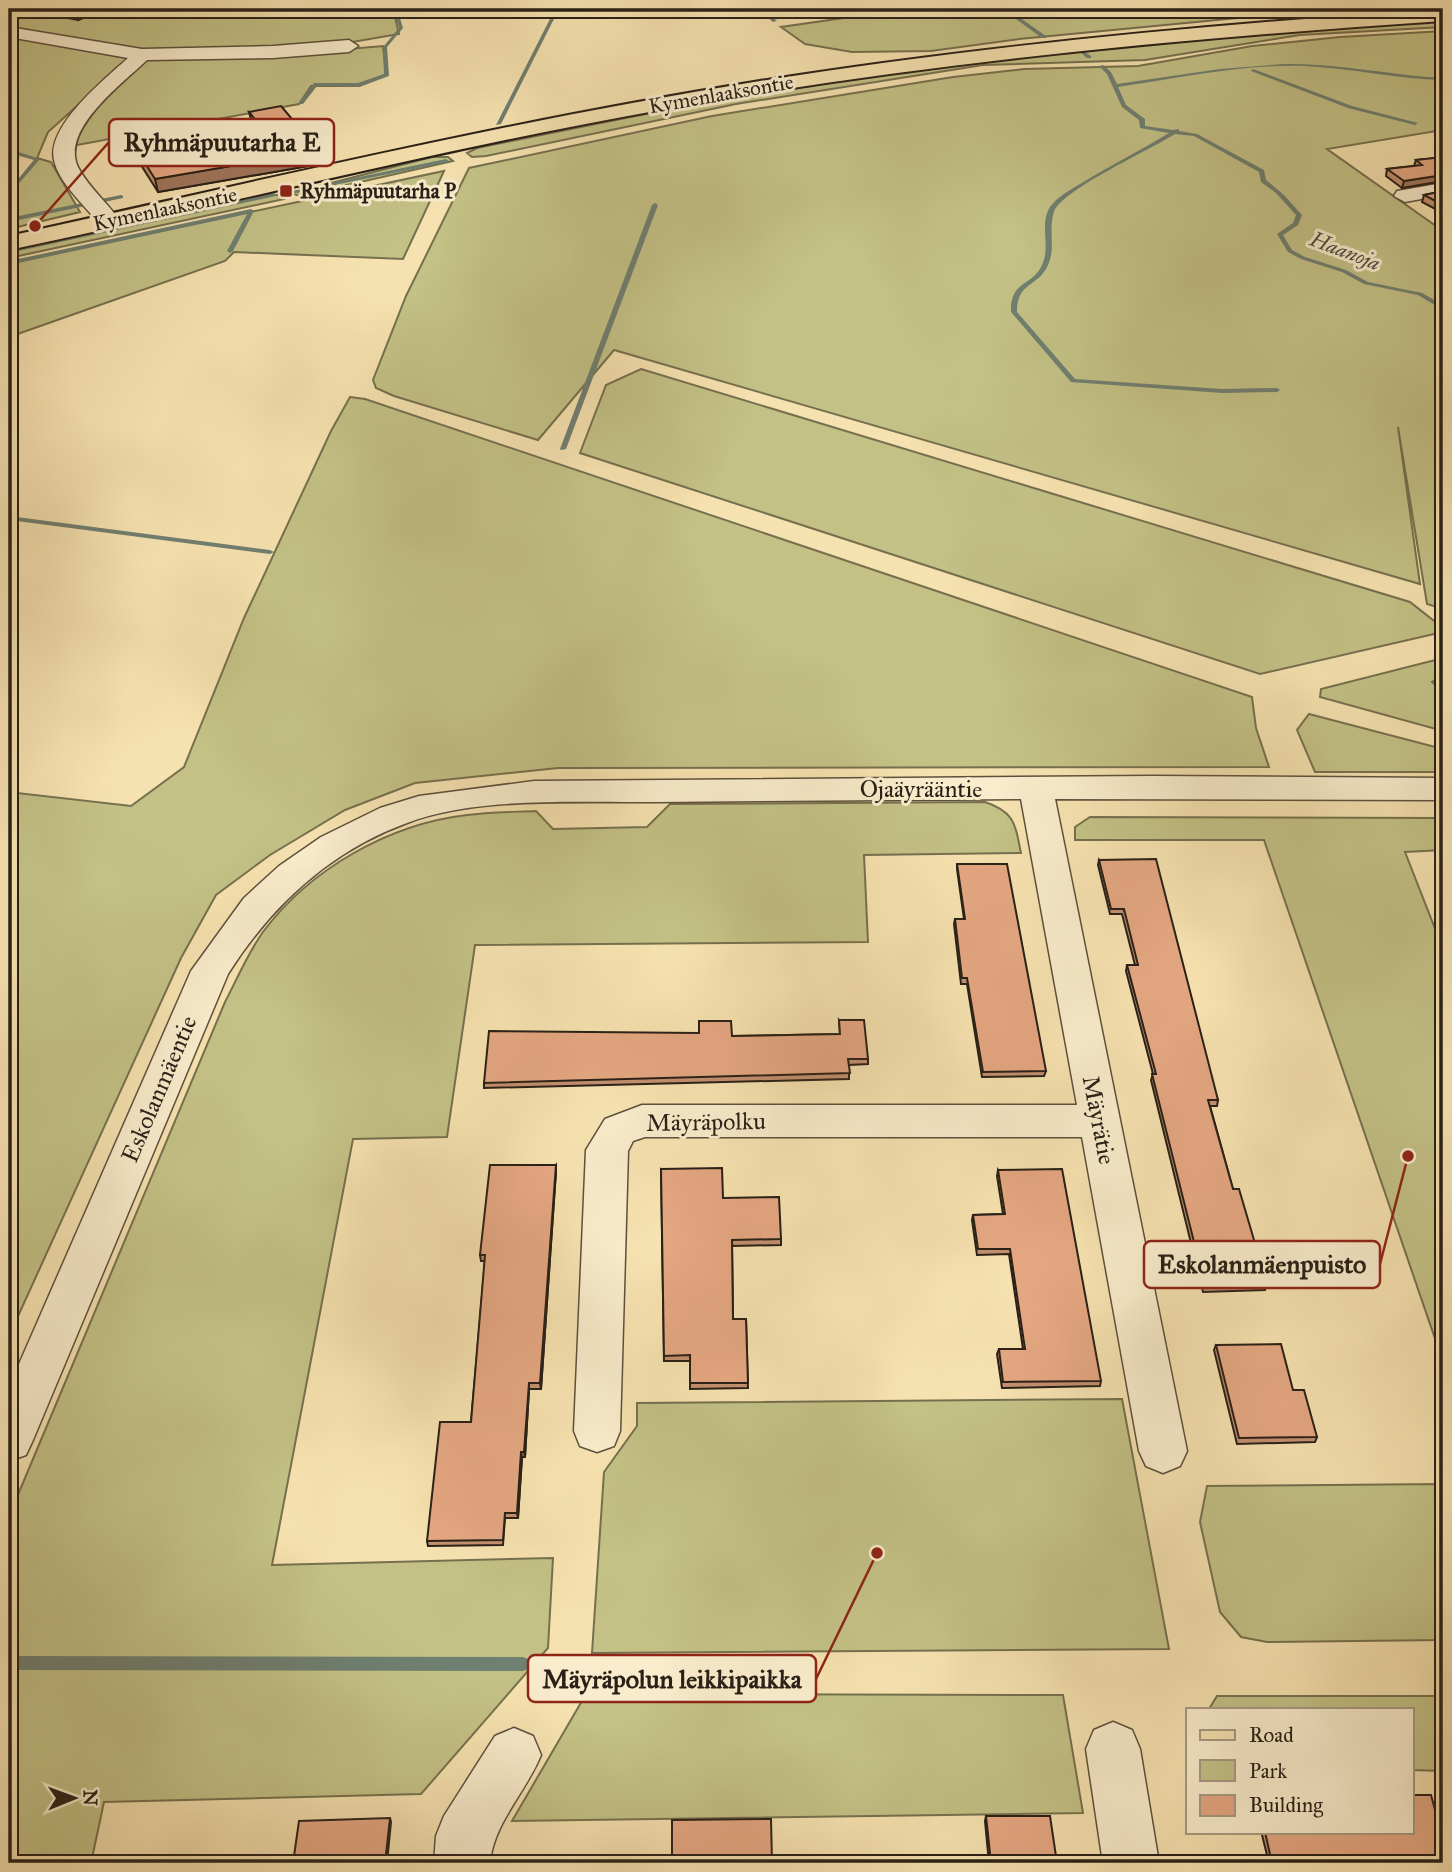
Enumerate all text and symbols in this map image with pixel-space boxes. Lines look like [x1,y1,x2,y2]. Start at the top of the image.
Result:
street label: Kymenlaaksontie [647,68,796,120]
callout: Ryhmäpuutarha E [109,119,334,166]
text: Ryhmäpuutarha E [123,126,321,158]
place label: Ryhmäpuutarha P [300,178,456,204]
street label: Kymenlaaksontie [91,181,240,237]
marker: Ryhmäpuutarha P [278,183,294,199]
water label: Haanoja [1305,225,1384,276]
street label: Ojaäyrääntie [860,774,982,804]
street label: Eskolanmäentie [115,1011,203,1167]
street label: Mäyrätie [1076,1073,1122,1167]
street label: Mäyräpolku [646,1106,766,1138]
callout: Eskolanmäenpuisto [1144,1241,1380,1288]
text: Eskolanmäenpuisto [1158,1248,1366,1280]
callout: Mäyräpolun leikkipaikka [528,1655,816,1702]
text: Mäyräpolun leikkipaikka [542,1663,803,1695]
legend [1186,1708,1414,1834]
text: Road [1249,1722,1294,1748]
text: Park [1249,1758,1287,1784]
north arrow [38,1764,108,1834]
text: N [79,1789,102,1806]
text: Building [1249,1792,1323,1818]

